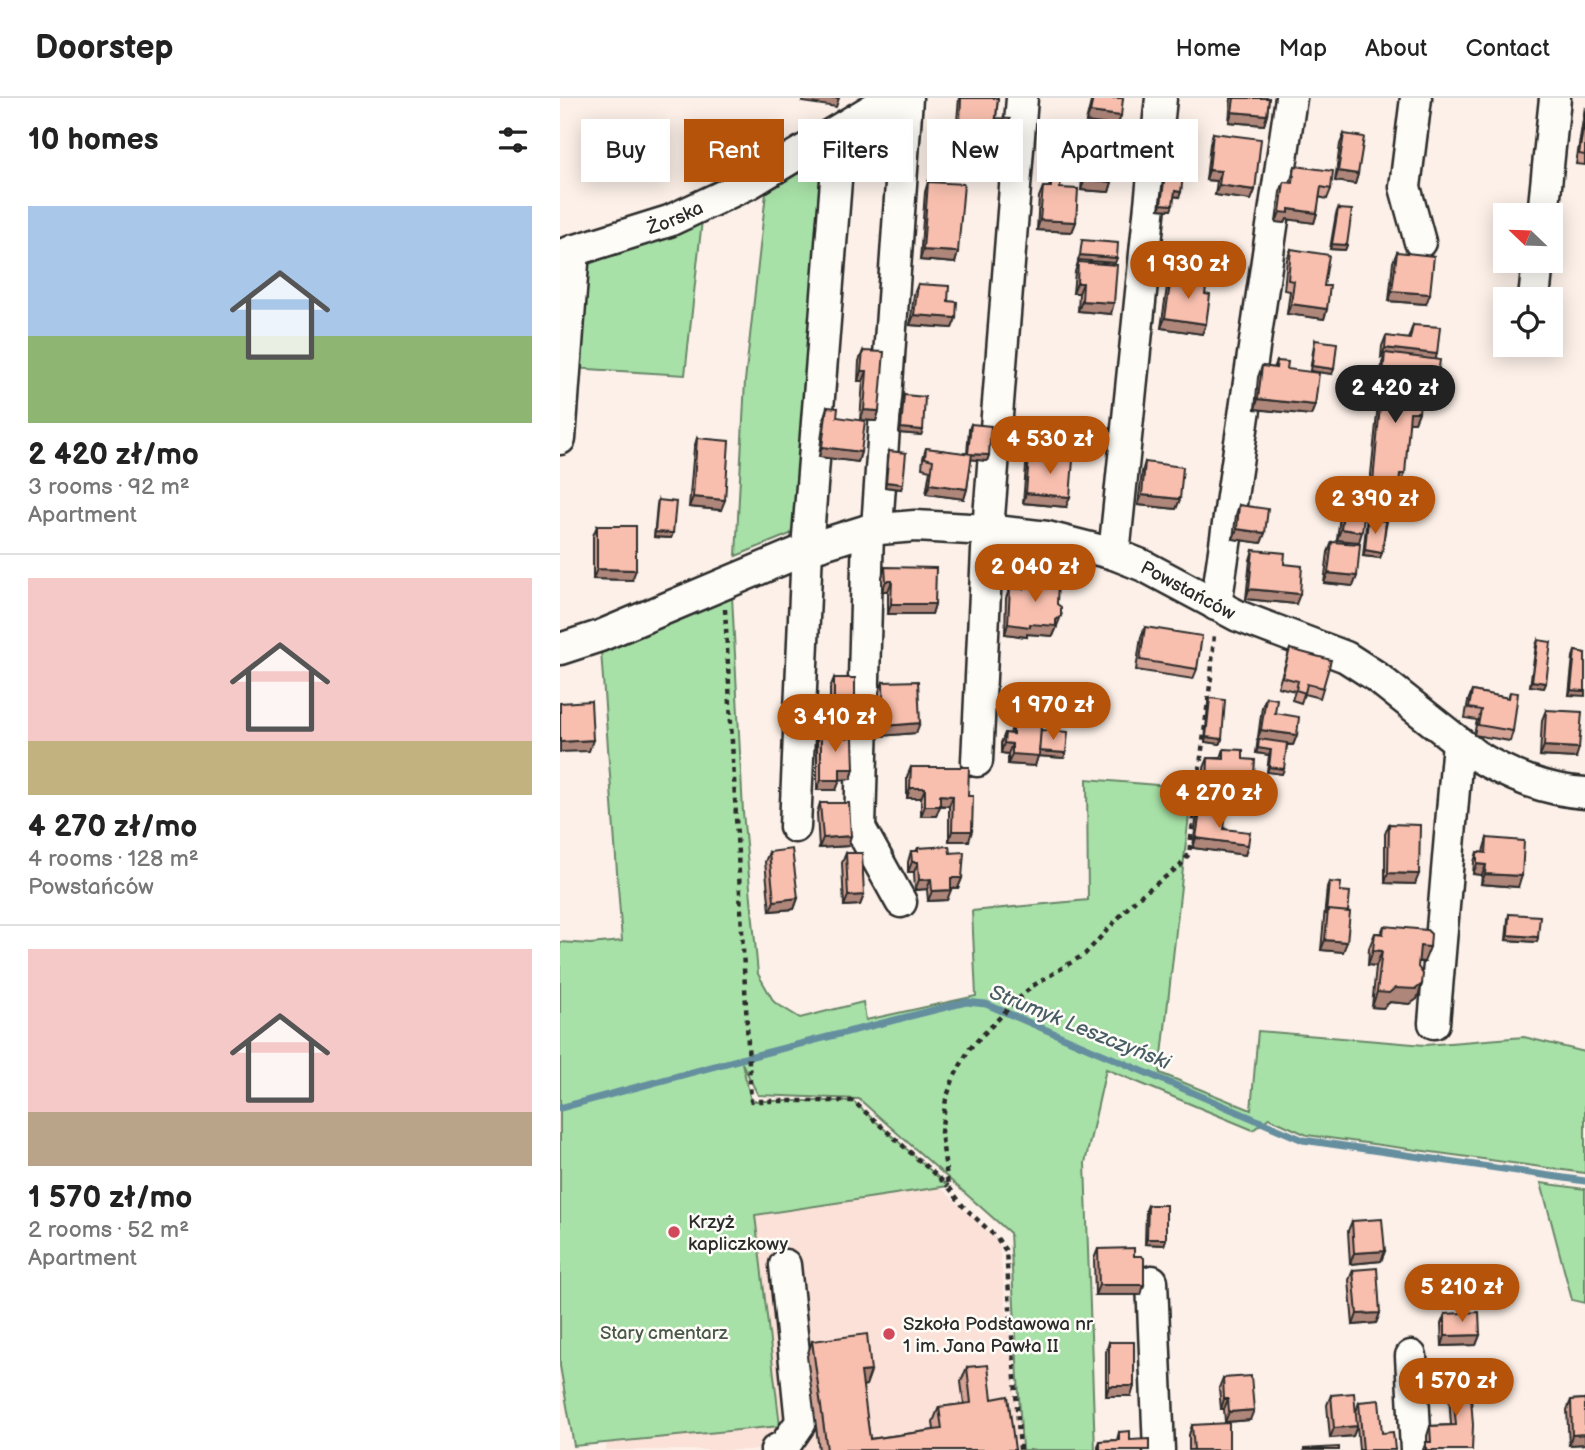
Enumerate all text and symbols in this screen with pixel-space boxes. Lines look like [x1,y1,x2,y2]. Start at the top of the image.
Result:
text: Doorstep [35,28,173,68]
text: Home [1176,34,1241,63]
text: Map [1279,34,1327,63]
text: About [1365,34,1427,63]
text: Contact [1465,34,1550,63]
chip: Buy [581,119,670,182]
chip: Rent [684,119,784,182]
chip: Filters [798,119,913,182]
chip: New [927,119,1023,182]
chip: Apartment [1037,119,1198,182]
icon: filters [494,121,532,159]
text: 10 homes [28,122,159,158]
street label: Żorska [644,197,707,240]
north arrow [1493,203,1563,273]
map controls [1493,203,1563,357]
pin: 1 930 zł [1116,242,1260,301]
text: 1 930 zł [1146,250,1230,278]
icon: home [217,252,343,378]
button: locate [1493,287,1563,357]
pin: 2 420 zł [1323,366,1467,425]
text: 2 420 zł [1351,374,1439,402]
pin: 4 530 zł [978,416,1122,476]
text: 4 530 zł [1006,425,1094,453]
text: 2 420 zł/mo [28,437,199,473]
text: 3 rooms · 92 m² [28,473,190,501]
pin: 2 390 zł [1303,476,1447,536]
text: 2 390 zł [1331,485,1419,513]
text: Apartment [28,501,137,529]
pin: 2 040 zł [963,545,1107,604]
text: 2 040 zł [991,553,1079,581]
street label: Powstańców [1136,556,1239,626]
icon: home [217,624,343,750]
pin: 1 970 zł [981,682,1125,742]
text: 1 970 zł [1012,691,1094,719]
pin: 3 410 zł [763,694,907,754]
text: 3 410 zł [793,703,877,731]
pin: 4 270 zł [1147,770,1291,830]
text: 4 270 zł [1176,779,1262,807]
text: 4 270 zł/mo [28,809,197,845]
text: 4 rooms · 128 m² [28,845,199,873]
text: Powstańców [28,873,154,901]
water label: Strumyk Leszczyński [986,980,1175,1076]
icon: home [217,995,343,1121]
text: 1 570 zł/mo [28,1180,192,1216]
place label: Krzyż kapliczkowy [688,1211,789,1256]
text: 2 rooms · 52 m² [28,1216,189,1244]
marker: Krzyż kapliczkowy [666,1224,682,1240]
text: Apartment [28,1244,137,1272]
pin: 5 210 zł [1390,1264,1534,1324]
text: 5 210 zł [1420,1273,1504,1301]
place label: Szkoła Podstawowa nr 1 im. Jana Pawła II [903,1313,1094,1358]
park label: Stary cmentarz [600,1322,729,1345]
marker: Szkoła Podstawowa nr 1 im. Jana Pawła II [881,1326,897,1342]
pin: 1 570 zł [1384,1358,1528,1418]
text: 1 570 zł [1415,1367,1497,1395]

